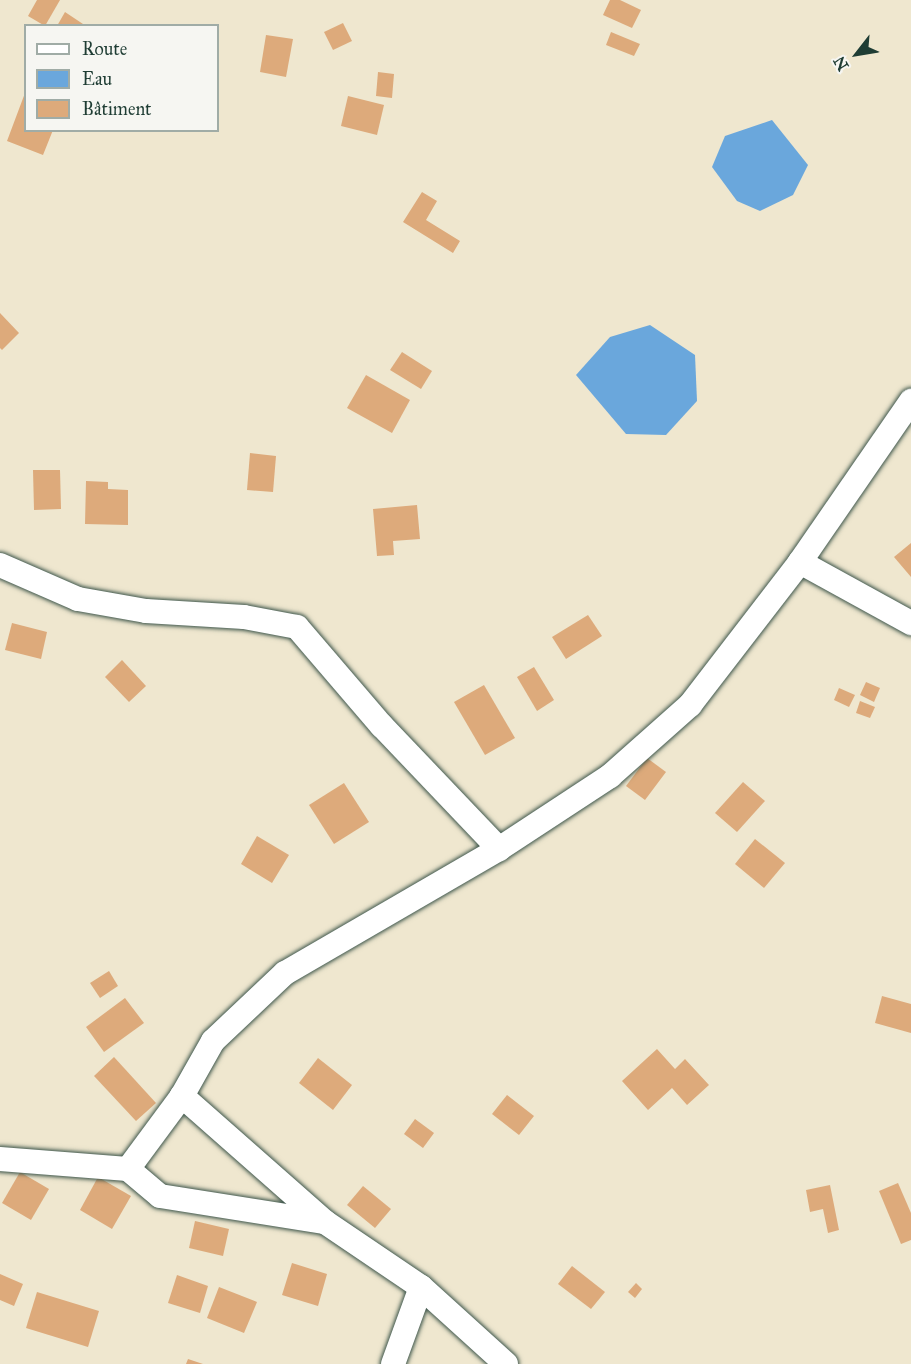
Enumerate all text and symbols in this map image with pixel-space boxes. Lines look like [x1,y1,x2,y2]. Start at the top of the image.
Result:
legend [24,24,219,132]
north arrow [827,24,887,84]
text: Route [82,38,127,60]
text: N [830,53,853,74]
text: Eau [82,68,112,90]
text: Bâtiment [82,98,151,120]

